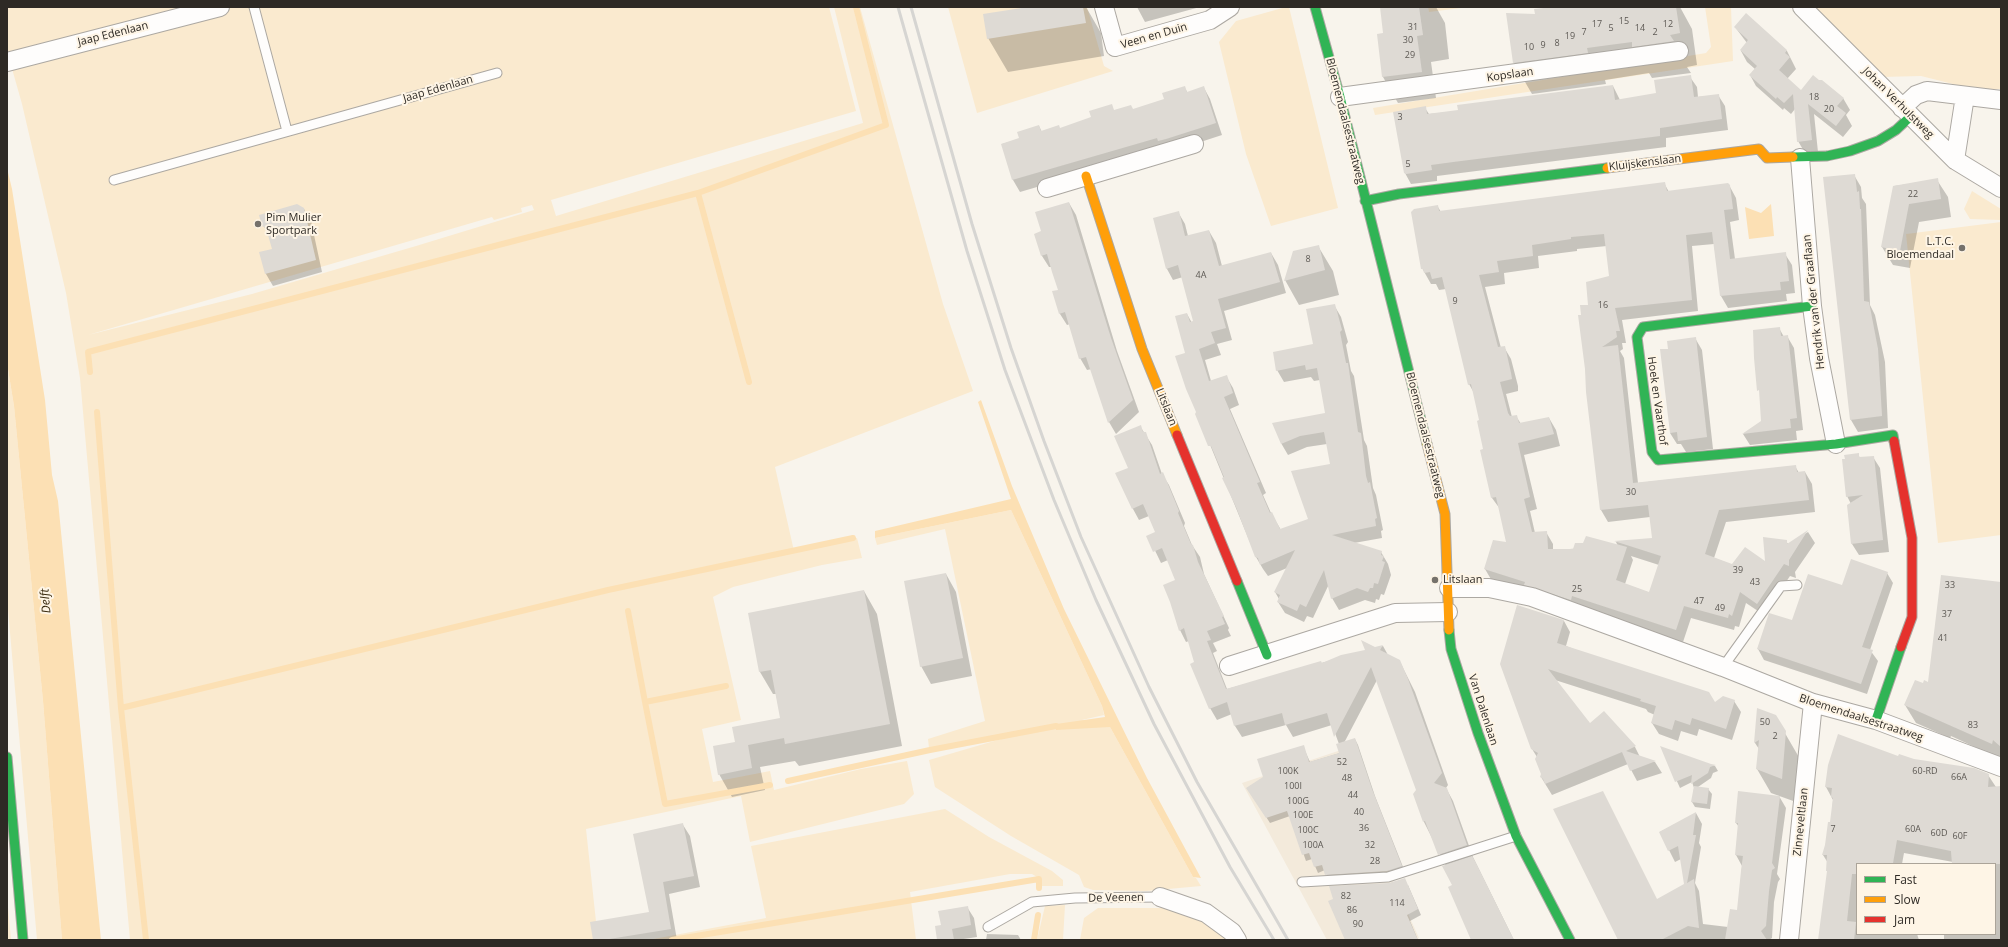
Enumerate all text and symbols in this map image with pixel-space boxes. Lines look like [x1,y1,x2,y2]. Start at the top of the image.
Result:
house number: 15 [1619,16,1629,26]
street label: Jaap Edenlaan [76,19,150,49]
house number: 17 [1592,19,1602,29]
house number: 12 [1663,19,1673,29]
street label: Veen en Duin [1119,20,1189,52]
house number: 31 [1408,22,1418,32]
house number: 5 [1608,23,1614,33]
house number: 14 [1635,23,1645,33]
house number: 7 [1581,27,1587,37]
house number: 2 [1652,27,1658,37]
house number: 19 [1565,31,1575,41]
house number: 30 [1403,35,1413,45]
house number: 8 [1554,38,1560,48]
house number: 9 [1540,40,1546,50]
house number: 10 [1524,42,1534,52]
house number: 29 [1405,50,1415,60]
street label: Bloemendaalsestraatweg [1323,57,1367,185]
street label: Kopslaan [1486,65,1534,85]
street label: Johan Verhulstweg [1860,65,1936,141]
street label: Jaap Edenlaan [401,73,475,105]
house number: 18 [1809,92,1819,102]
house number: 20 [1824,104,1834,114]
house number: 3 [1397,112,1403,122]
street label: Kluijskenslaan [1608,152,1682,174]
house number: 5 [1405,159,1411,169]
house number: 22 [1908,189,1918,199]
place label: Pim Mulier Sportpark [266,211,321,237]
marker: Pim Mulier Sportpark [253,219,263,229]
street label: Hendrik van der Graaflaan [1800,234,1828,370]
place label: L.T.C. Bloemendaal [1886,235,1954,261]
marker: L.T.C. Bloemendaal [1957,243,1967,253]
house number: 8 [1305,254,1311,264]
house number: 4A [1196,270,1206,280]
house number: 9 [1452,296,1458,306]
house number: 16 [1598,300,1608,310]
street label: Hoek en Vaarthof [1644,356,1670,446]
street label: Bloemendaalsestraatweg [1403,371,1447,499]
street label: Litslaan [1152,386,1180,428]
house number: 30 [1626,487,1636,497]
house number: 39 [1733,565,1743,575]
place label: Litslaan [1443,573,1482,587]
marker: Litslaan [1430,575,1440,585]
house number: 43 [1750,577,1760,587]
house number: 33 [1945,580,1955,590]
house number: 25 [1572,584,1582,594]
water label: Delft [38,588,54,614]
house number: 47 [1694,596,1704,606]
house number: 49 [1715,603,1725,613]
house number: 37 [1942,609,1952,619]
house number: 41 [1938,633,1948,643]
street label: Van Dalenlaan [1465,673,1501,747]
street label: Bloemendaalsestraatweg [1797,692,1925,744]
house number: 50 [1760,717,1770,727]
house number: 83 [1968,720,1978,730]
house number: 2 [1772,731,1778,741]
house number: 52 [1337,757,1347,767]
house number: 100K [1278,766,1298,776]
house number: 60-RD [1912,766,1938,776]
house number: 66A [1951,772,1967,782]
house number: 48 [1342,773,1352,783]
house number: 100I [1284,781,1302,791]
street label: Zinneveltlaan [1791,787,1811,857]
house number: 44 [1348,790,1358,800]
house number: 100G [1287,796,1309,806]
house number: 40 [1354,807,1364,817]
house number: 100E [1293,810,1313,820]
house number: 36 [1359,823,1369,833]
house number: 7 [1830,824,1836,834]
house number: 60A [1905,824,1921,834]
house number: 100C [1297,825,1319,835]
house number: 60D [1931,828,1947,838]
house number: 60F [1953,831,1967,841]
house number: 100A [1302,840,1324,850]
house number: 32 [1365,840,1375,850]
house number: 28 [1370,856,1380,866]
legend [1856,863,1996,935]
text: Fast [1894,871,1917,888]
street label: De Veenen [1088,891,1144,905]
house number: 82 [1341,891,1351,901]
text: Slow [1894,891,1920,908]
house number: 114 [1389,898,1405,908]
house number: 86 [1347,905,1357,915]
text: Jam [1894,911,1915,928]
house number: 90 [1353,919,1363,929]

